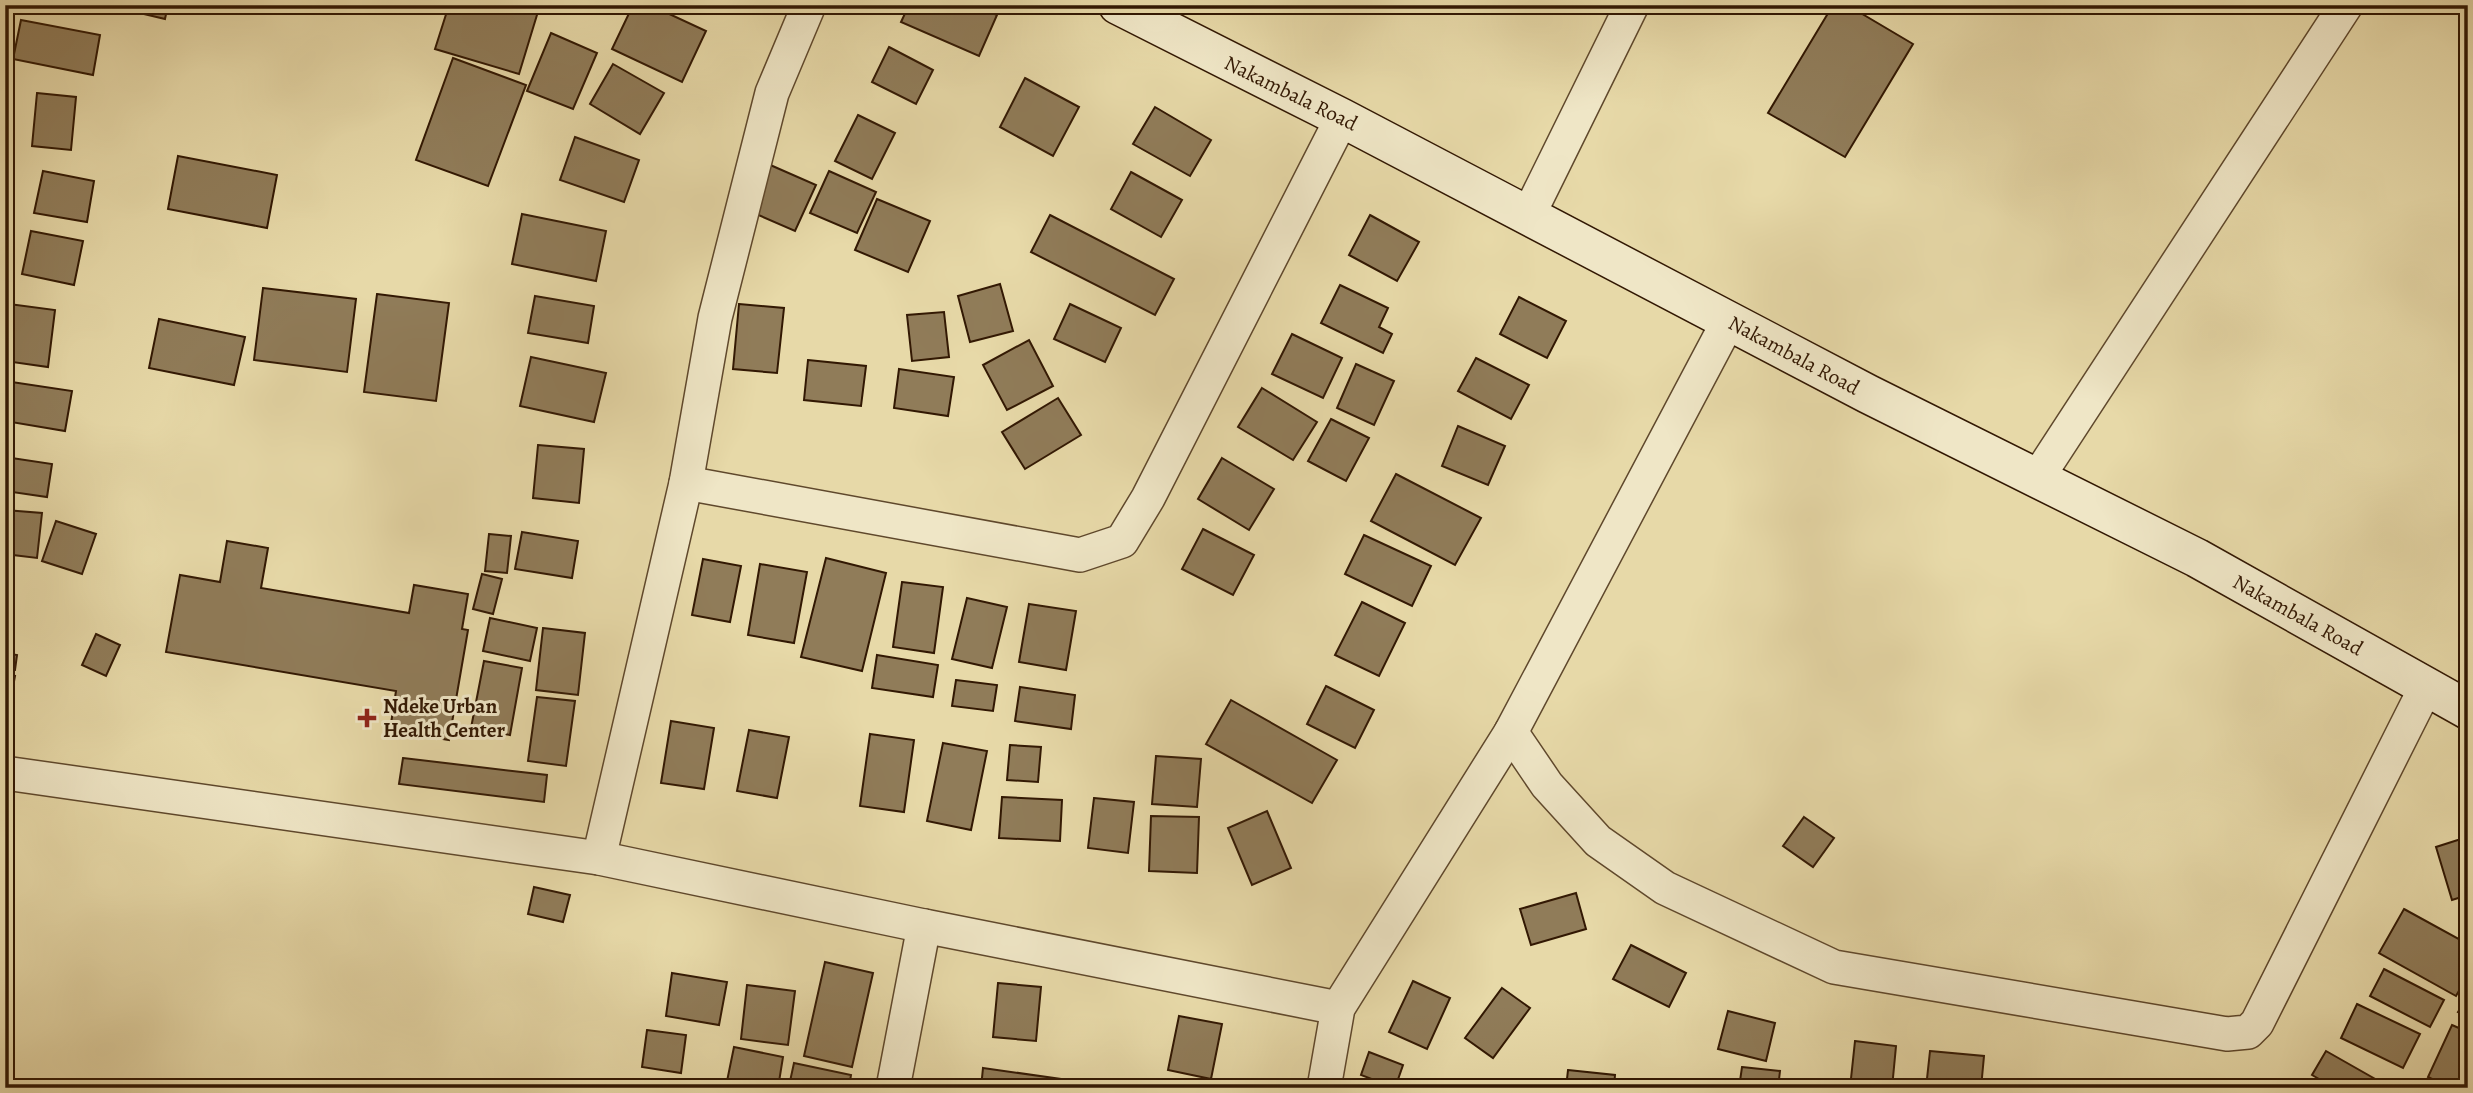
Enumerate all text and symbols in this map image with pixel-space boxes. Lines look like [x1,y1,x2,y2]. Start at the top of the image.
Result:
street label: Nakambala Road [1220,49,1363,138]
street label: Nakambala Road [1723,309,1865,402]
street label: Nakambala Road [2228,568,2369,663]
place label: Ndeke Urban Health Center [383,692,505,744]
marker: Ndeke Urban Health Center [357,708,377,728]

